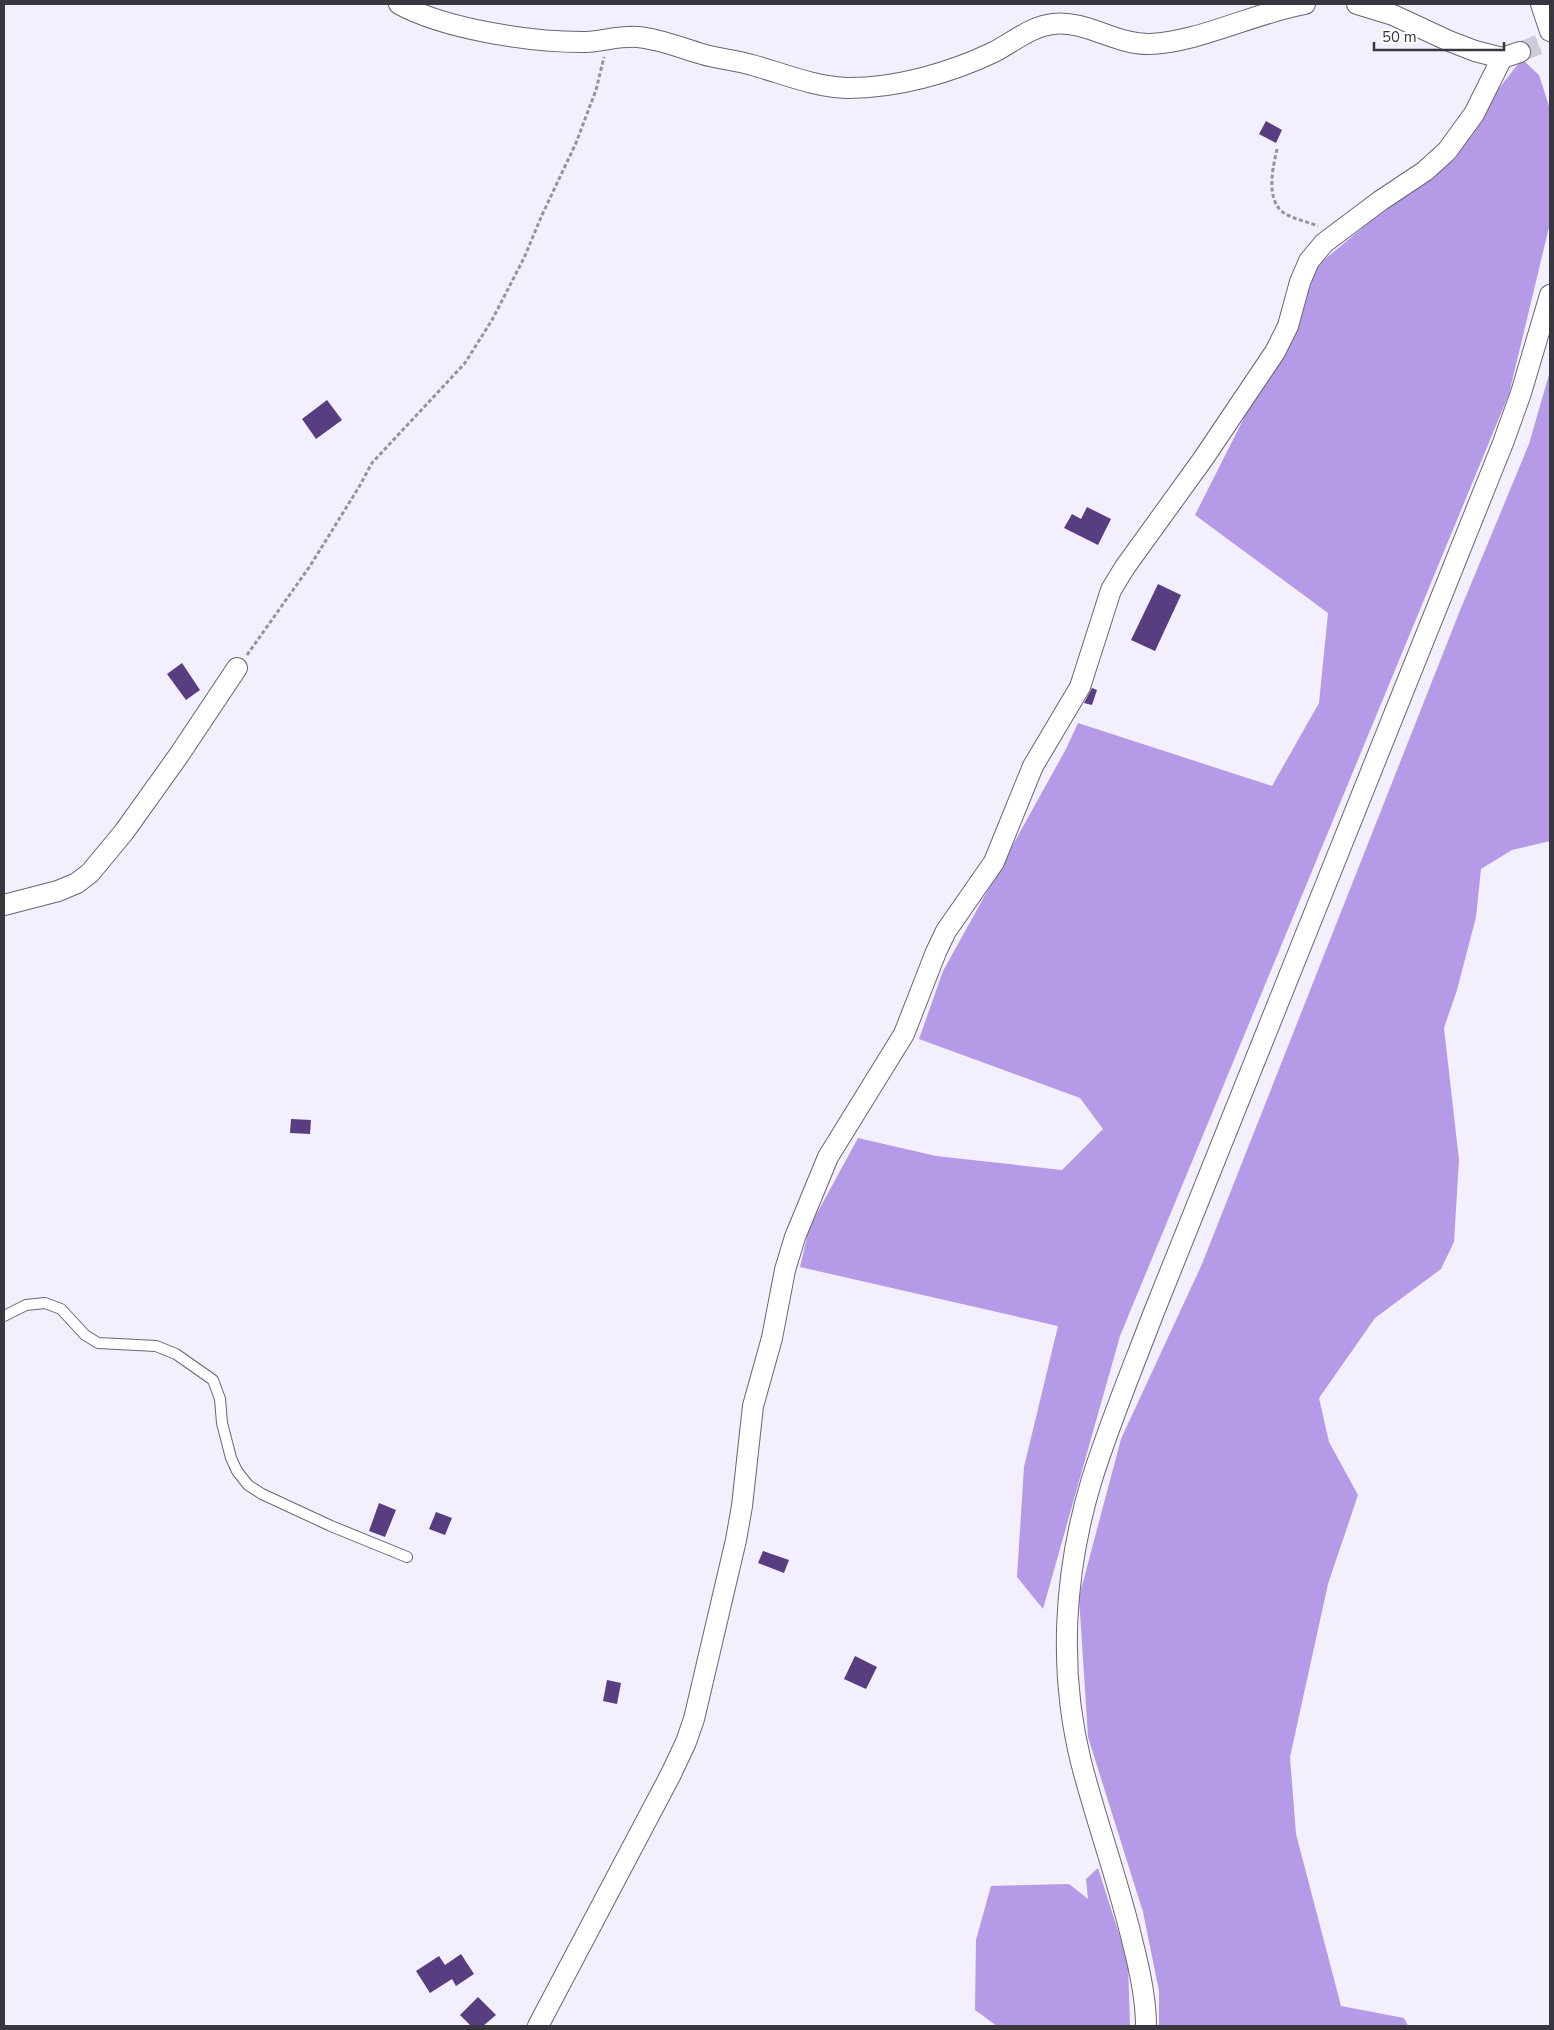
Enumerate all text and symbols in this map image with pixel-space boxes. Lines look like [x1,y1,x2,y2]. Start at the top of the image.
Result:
scale bar [1374,20,1504,52]
text: 50 m [1382,27,1417,47]

